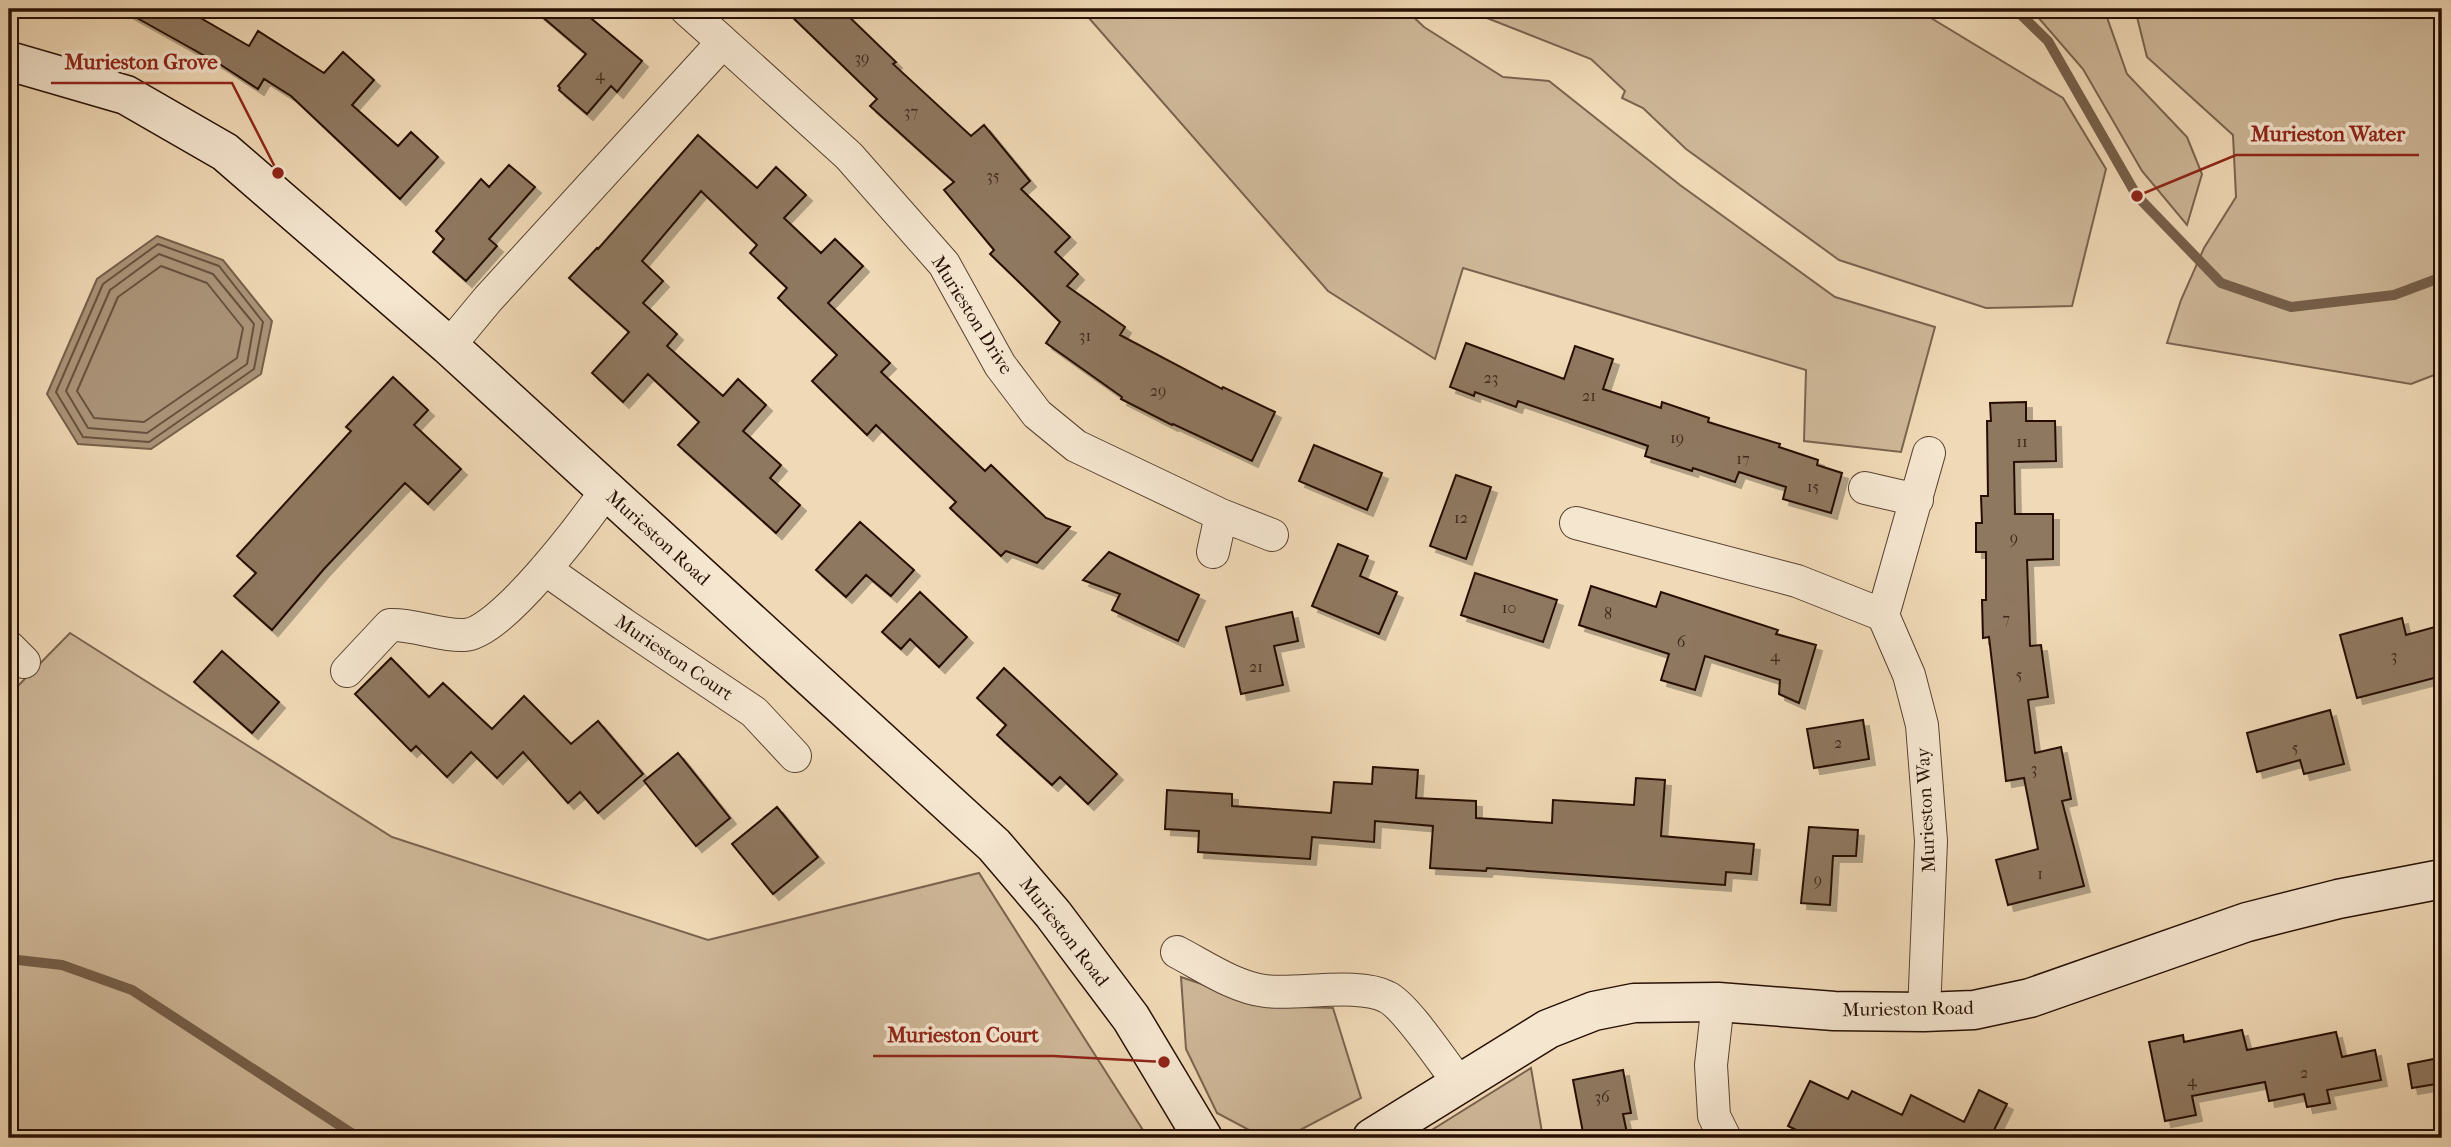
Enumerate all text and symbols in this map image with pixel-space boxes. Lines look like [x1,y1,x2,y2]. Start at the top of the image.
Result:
callout: Murieston Grove [51,41,232,83]
house number: 39 [855,48,869,67]
text: Murieston Grove [63,50,218,74]
house number: 4 [595,65,605,84]
house number: 37 [904,102,918,121]
callout: Murieston Water [2236,113,2419,155]
text: Murieston Water [2250,122,2406,146]
house number: 35 [986,166,1000,185]
street label: Murieston Drive [927,252,1017,378]
house number: 31 [1079,326,1091,345]
house number: 23 [1484,368,1498,387]
house number: 29 [1150,381,1166,400]
house number: 21 [1582,386,1596,405]
house number: 19 [1670,428,1684,447]
house number: 11 [2016,432,2028,451]
house number: 17 [1736,449,1750,468]
house number: 15 [1807,477,1819,496]
street label: Murieston Road [602,486,715,591]
house number: 12 [1454,508,1468,527]
house number: 9 [2010,528,2018,547]
house number: 10 [1502,598,1516,617]
house number: 8 [1604,604,1612,623]
house number: 7 [2002,609,2010,628]
street label: Murieston Court [611,611,737,706]
house number: 6 [1677,632,1686,651]
house number: 4 [1770,646,1780,665]
house number: 3 [2391,646,2397,665]
house number: 21 [1249,657,1263,676]
house number: 5 [2016,665,2023,684]
house number: 2 [1834,733,1842,752]
house number: 5 [2292,738,2299,757]
street label: Murieston Way [1912,746,1940,873]
house number: 3 [2031,759,2037,778]
house number: 1 [2037,864,2043,883]
house number: 9 [1814,870,1822,889]
street label: Murieston Road [1015,873,1114,991]
street label: Murieston Road [1842,997,1975,1021]
callout: Murieston Court [873,1014,1053,1056]
text: Murieston Court [886,1023,1039,1047]
house number: 2 [2300,1063,2308,1082]
house number: 4 [2187,1071,2197,1090]
house number: 36 [1594,1087,1610,1106]

